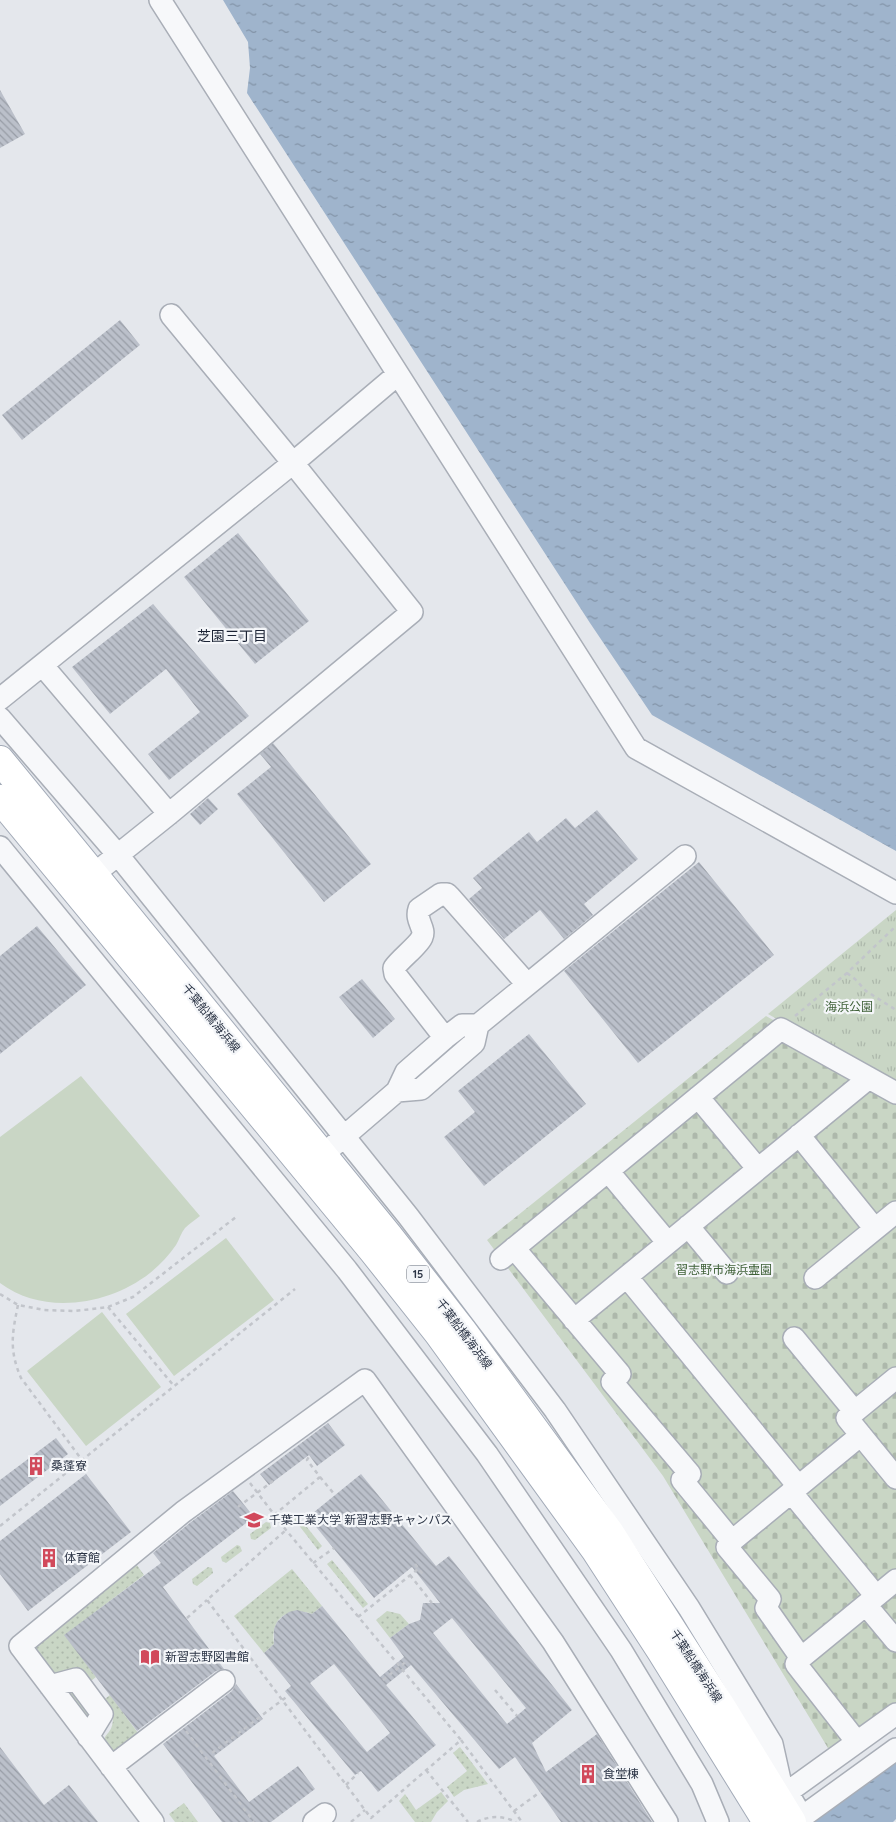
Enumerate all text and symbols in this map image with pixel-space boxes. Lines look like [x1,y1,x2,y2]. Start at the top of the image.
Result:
district label: 芝園三丁目 [197,627,267,645]
street label: 千葉船橋海浜線 [179,980,244,1055]
park label: 海浜公園 [825,999,873,1014]
park label: 習志野市海浜霊園 [676,1262,772,1277]
road number: 15 [407,1266,429,1282]
street label: 千葉船橋海浜線 [433,1296,496,1372]
building icon: 桑蓬寮 [25,1455,47,1477]
place label: 桑蓬寮 [51,1458,87,1473]
school or university icon: 千葉工業大学 新習志野キャンパス [243,1509,265,1531]
place label: 千葉工業大学 新習志野キャンパス [269,1512,452,1527]
building icon: 体育館 [38,1547,60,1569]
place label: 体育館 [64,1550,100,1565]
street label: 千葉船橋海浜線 [667,1626,726,1705]
library icon: 新習志野図書館 [139,1646,161,1668]
place label: 新習志野図書館 [165,1649,249,1664]
building icon: 食堂棟 [577,1763,599,1785]
place label: 食堂棟 [603,1766,639,1781]

